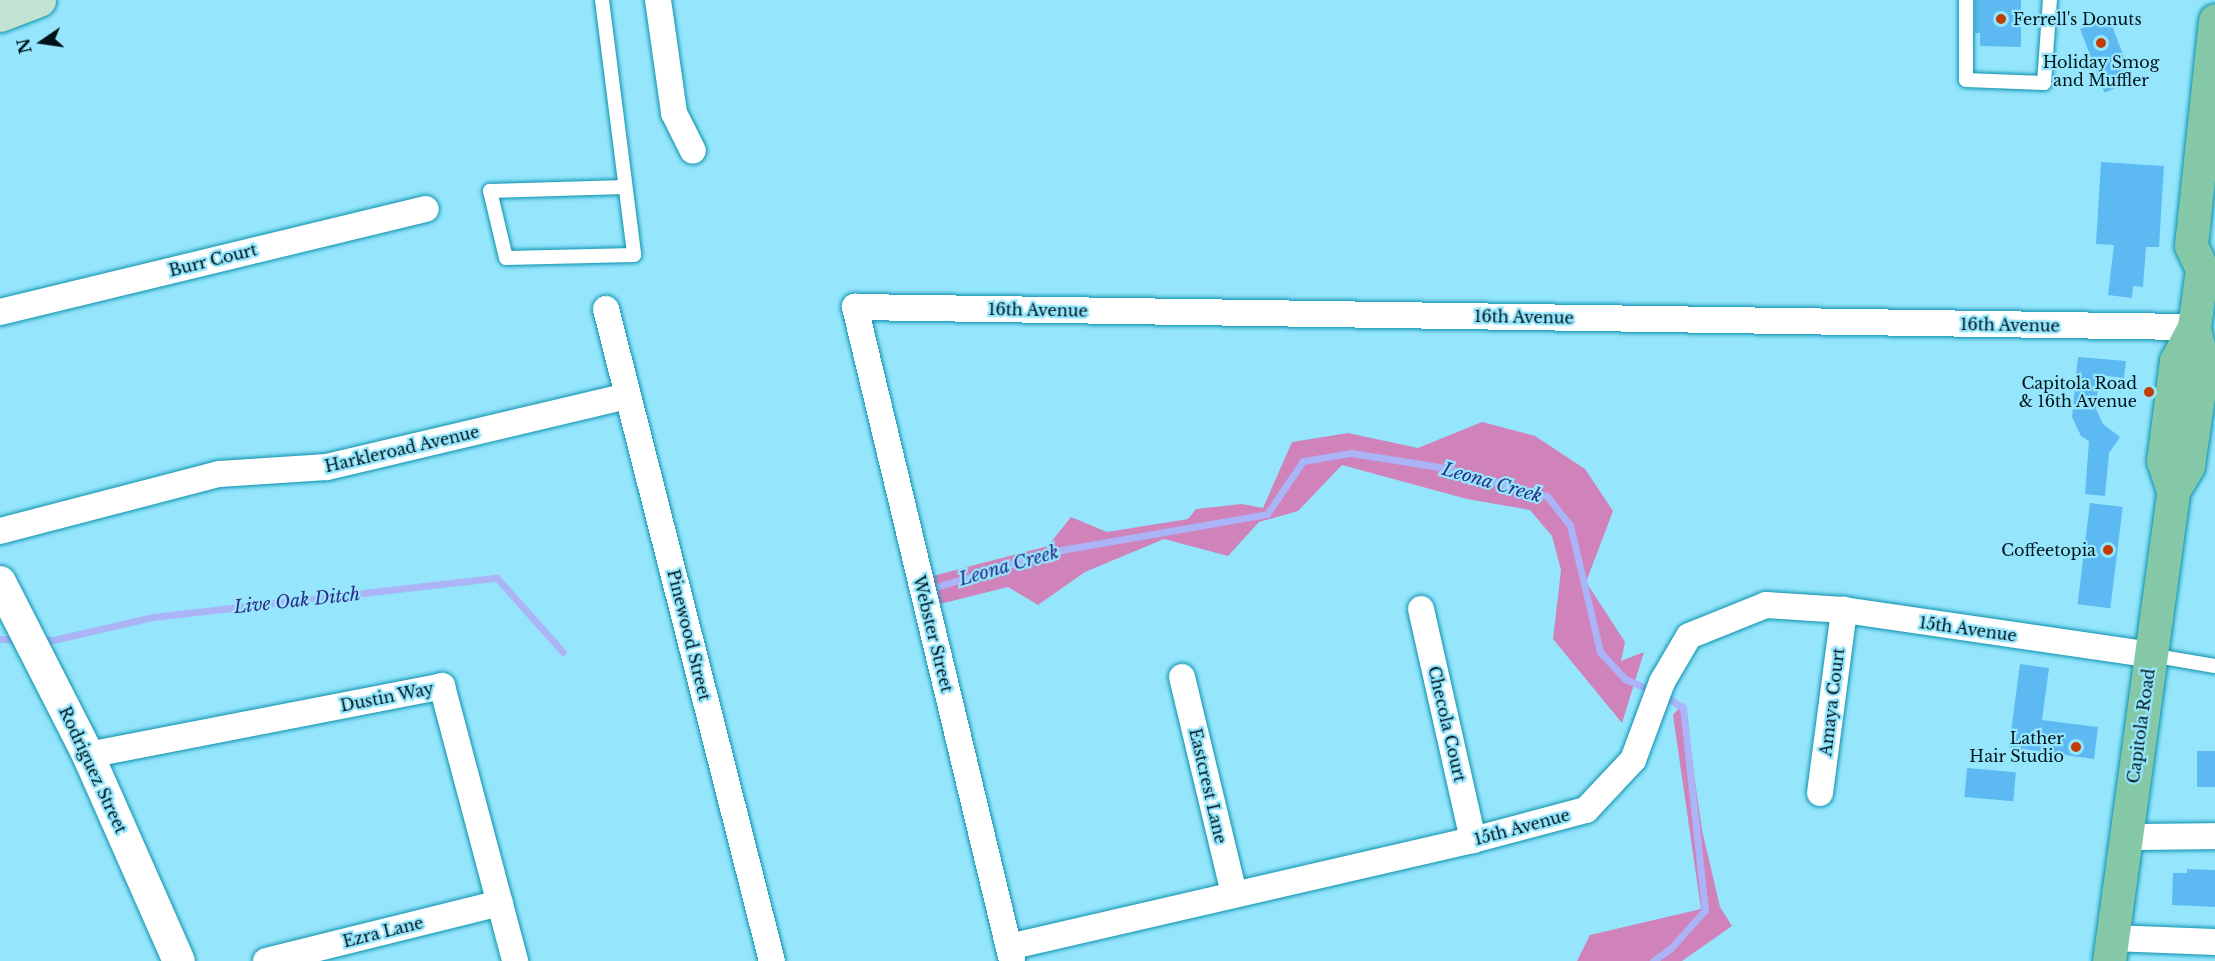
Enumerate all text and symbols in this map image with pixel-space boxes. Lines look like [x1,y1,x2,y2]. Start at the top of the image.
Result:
place label: Ferrell's Donuts [2013,9,2142,29]
north arrow [12,12,72,72]
marker: Ferrell's Donuts [1994,12,2008,26]
text: N [13,36,36,56]
marker: Holiday Smog and Muffler [2094,36,2108,50]
place label: Holiday Smog and Muffler [2042,52,2160,90]
street label: Burr Court [167,240,259,280]
street label: 16th Avenue [988,300,1088,320]
street label: 16th Avenue [1474,307,1574,327]
street label: 16th Avenue [1960,315,2060,335]
place label: Capitola Road & 16th Avenue [2018,373,2137,411]
marker: Capitola Road & 16th Avenue [2142,385,2156,399]
street label: Harkleroad Avenue [323,422,481,476]
water label: Leona Creek [1439,458,1545,508]
place label: Coffeetopia [2001,540,2096,560]
water label: Leona Creek [956,541,1062,591]
marker: Coffeetopia [2101,543,2115,557]
street label: Pinewood Street [663,568,715,702]
street label: Webster Street [909,573,957,695]
water label: Live Oak Ditch [233,584,361,618]
street label: 15th Avenue [1918,613,2018,645]
street label: Amaya Court [1816,647,1848,757]
street label: Checola Court [1424,664,1470,784]
street label: Capitola Road [2123,667,2159,785]
street label: Dustin Way [338,678,436,716]
street label: Rodriguez Street [55,703,131,837]
street label: Eastcrest Lane [1185,727,1231,845]
place label: Lather Hair Studio [1969,728,2064,766]
marker: Lather Hair Studio [2069,740,2083,754]
street label: 15th Avenue [1472,805,1572,849]
street label: Ezra Lane [341,913,425,951]

